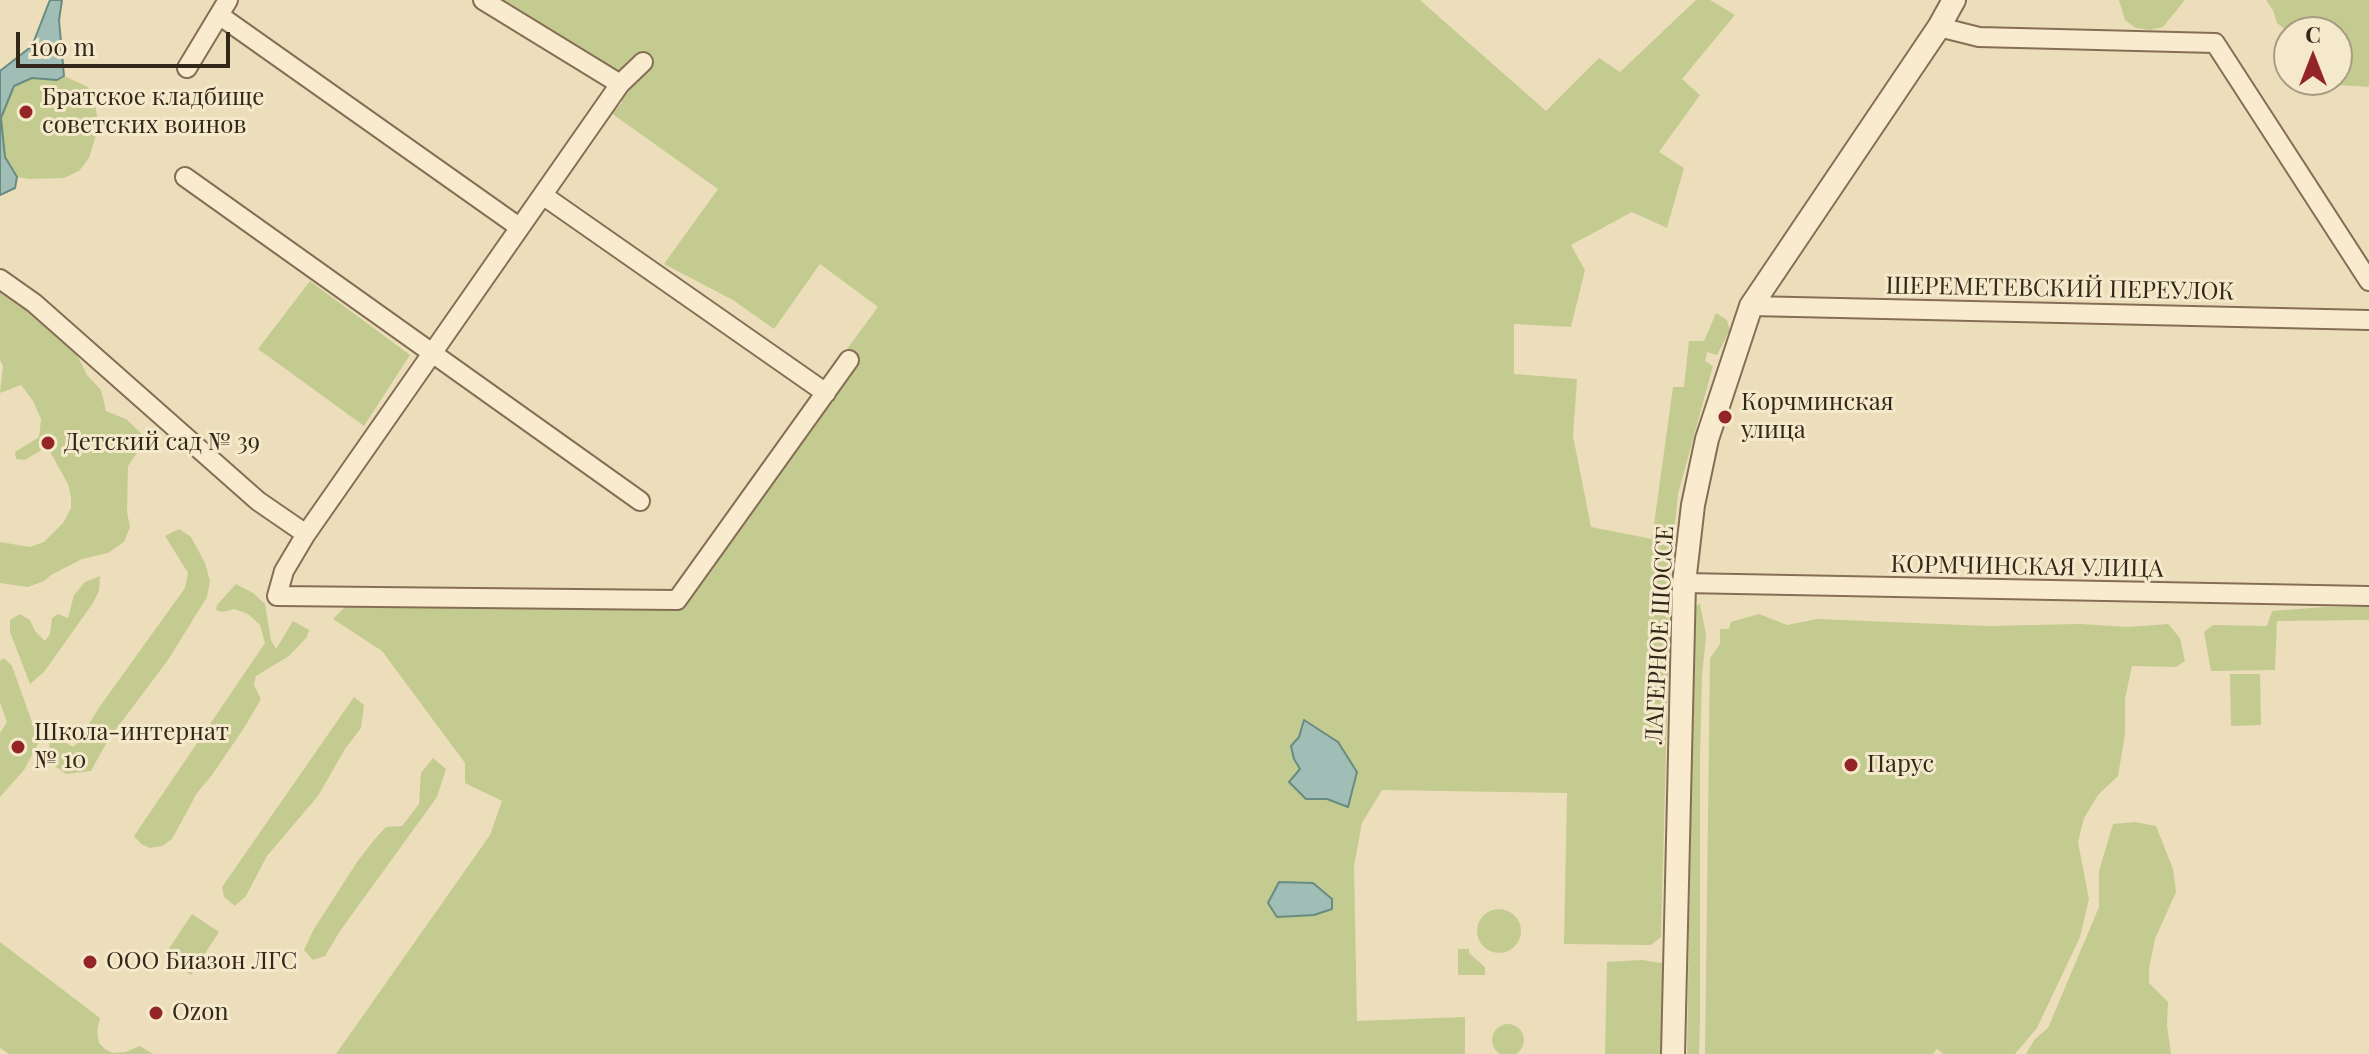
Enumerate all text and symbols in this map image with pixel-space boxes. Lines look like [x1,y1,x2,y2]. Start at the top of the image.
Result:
scale bar [20,16,234,66]
north arrow [2273,16,2353,96]
text: С [2305,19,2321,49]
text: 100 m [30,30,95,62]
place label: Братское кладбище советских воинов [42,84,264,140]
marker: Братское кладбище советских воинов [17,103,35,121]
street label: ШЕРЕМЕТЕВСКИЙ ПЕРЕУЛОК [1885,272,2235,306]
place label: Корчминская улица [1741,389,1894,445]
marker: Корчминская улица [1716,408,1734,426]
place label: Детский сад № 39 [64,429,260,457]
marker: Детский сад № 39 [39,434,57,452]
street label: ЛАГЕРНОЕ ШОССЕ [1640,525,1680,745]
street label: КОРМЧИНСКАЯ УЛИЦА [1890,550,2164,584]
place label: Школа-интернат № 10 [34,719,229,775]
marker: Школа-интернат № 10 [9,738,27,756]
place label: Парус [1867,751,1934,779]
marker: Парус [1842,756,1860,774]
place label: ООО Биазон ЛГС [106,948,297,976]
marker: ООО Биазон ЛГС [81,953,99,971]
place label: Ozon [172,999,229,1027]
marker: Ozon [147,1004,165,1022]

